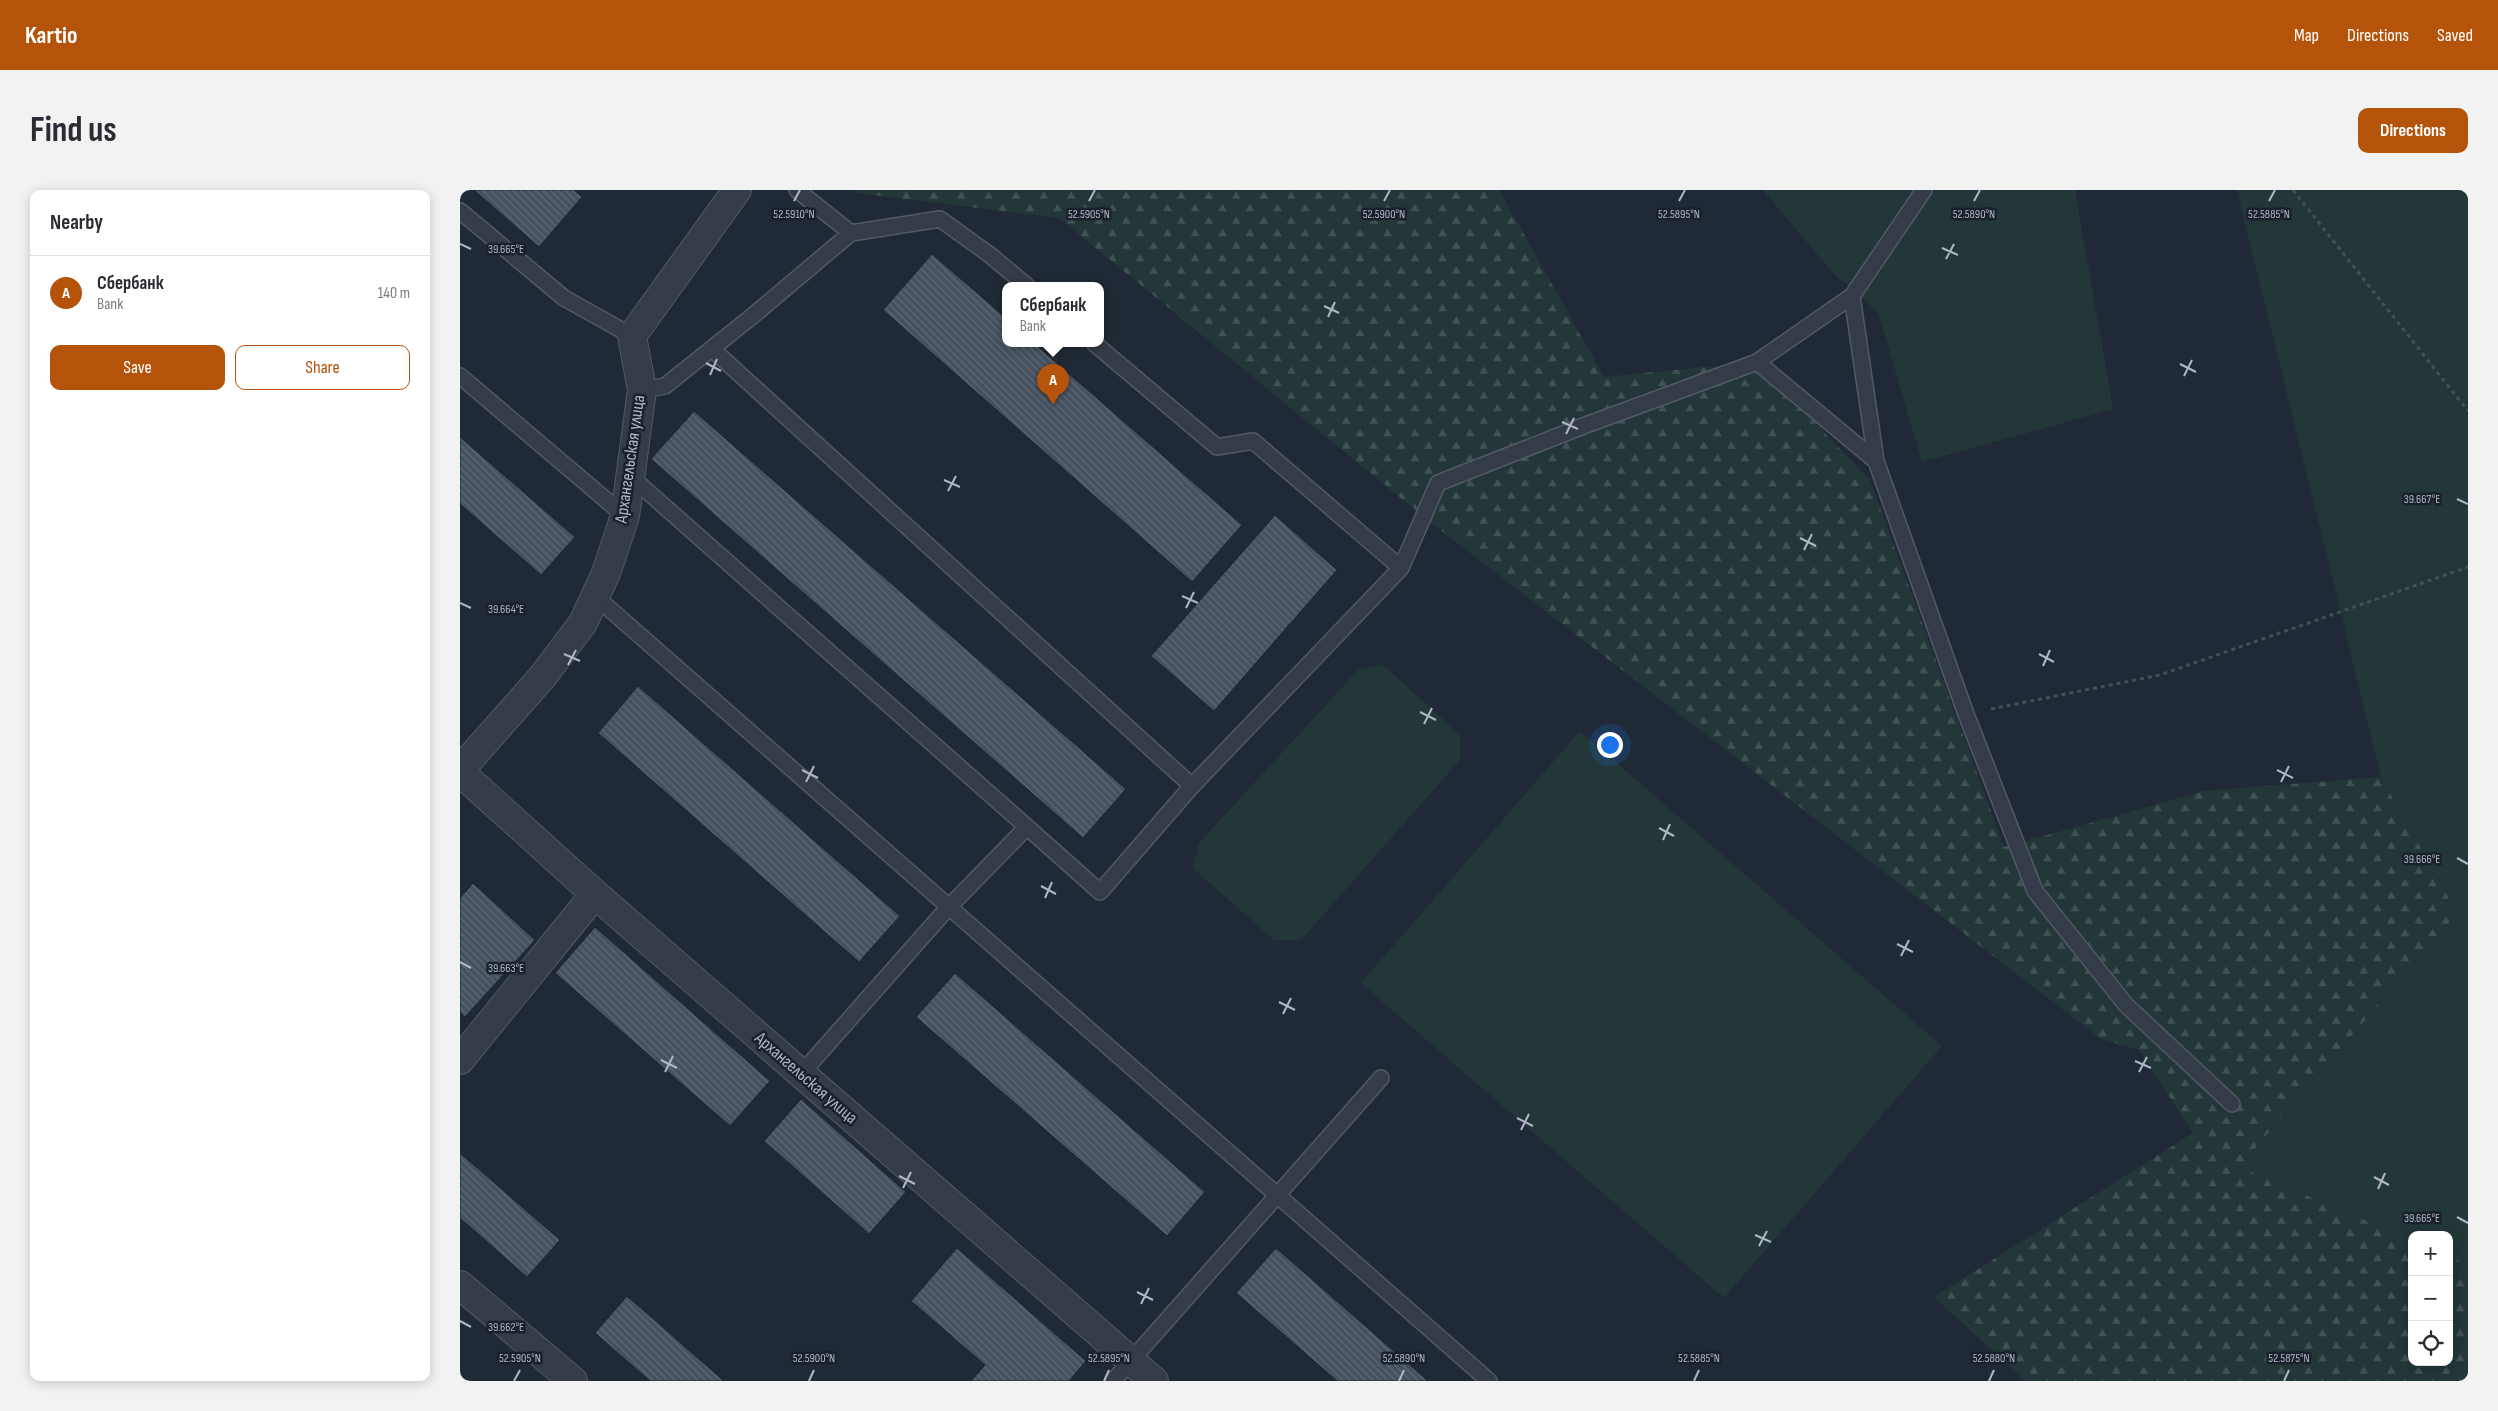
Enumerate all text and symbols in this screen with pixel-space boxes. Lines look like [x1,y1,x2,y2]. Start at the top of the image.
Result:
text: Kartio [25,21,77,50]
text: Map [2294,25,2319,46]
text: Directions [2347,25,2409,46]
text: Saved [2437,25,2473,46]
button: Directions [2358,108,2468,153]
text: Find us [30,109,117,152]
text: 52.5910°N [773,207,815,222]
text: 52.5905°N [1068,207,1110,222]
text: 52.5900°N [1363,207,1405,222]
text: 52.5895°N [1658,207,1700,222]
text: 52.5890°N [1953,207,1995,222]
text: 52.5885°N [2248,207,2290,222]
text: Nearby [50,210,103,235]
text: 39.665°E [488,242,524,257]
text: Сбербанк [97,272,164,295]
popup [1002,282,1104,347]
text: A [62,284,70,303]
text: 140 m [378,284,410,303]
text: Сбербанк [1020,294,1086,317]
text: Bank [97,295,123,314]
text: Bank [1020,317,1046,336]
button: Save [50,345,225,390]
button: Share [235,345,410,390]
pin: A [1037,364,1069,405]
street label: Архангельская улица [610,393,649,525]
text: 39.667°E [2404,492,2440,507]
text: 39.664°E [488,602,524,617]
your location [1597,732,1623,758]
text: 39.666°E [2404,852,2440,867]
text: 39.663°E [488,961,524,976]
street label: Архангельская улица [750,1027,862,1128]
text: 39.665°E [2404,1211,2440,1226]
map controls [2408,1231,2453,1366]
button: + [2408,1231,2453,1276]
button: − [2408,1276,2453,1321]
text: 39.662°E [488,1320,524,1335]
button: locate [2408,1321,2453,1366]
text: 52.5905°N [499,1351,541,1366]
text: 52.5900°N [793,1351,835,1366]
text: 52.5895°N [1088,1351,1130,1366]
text: 52.5890°N [1383,1351,1425,1366]
text: 52.5885°N [1678,1351,1720,1366]
text: 52.5880°N [1973,1351,2015,1366]
text: 52.5875°N [2268,1351,2310,1366]

